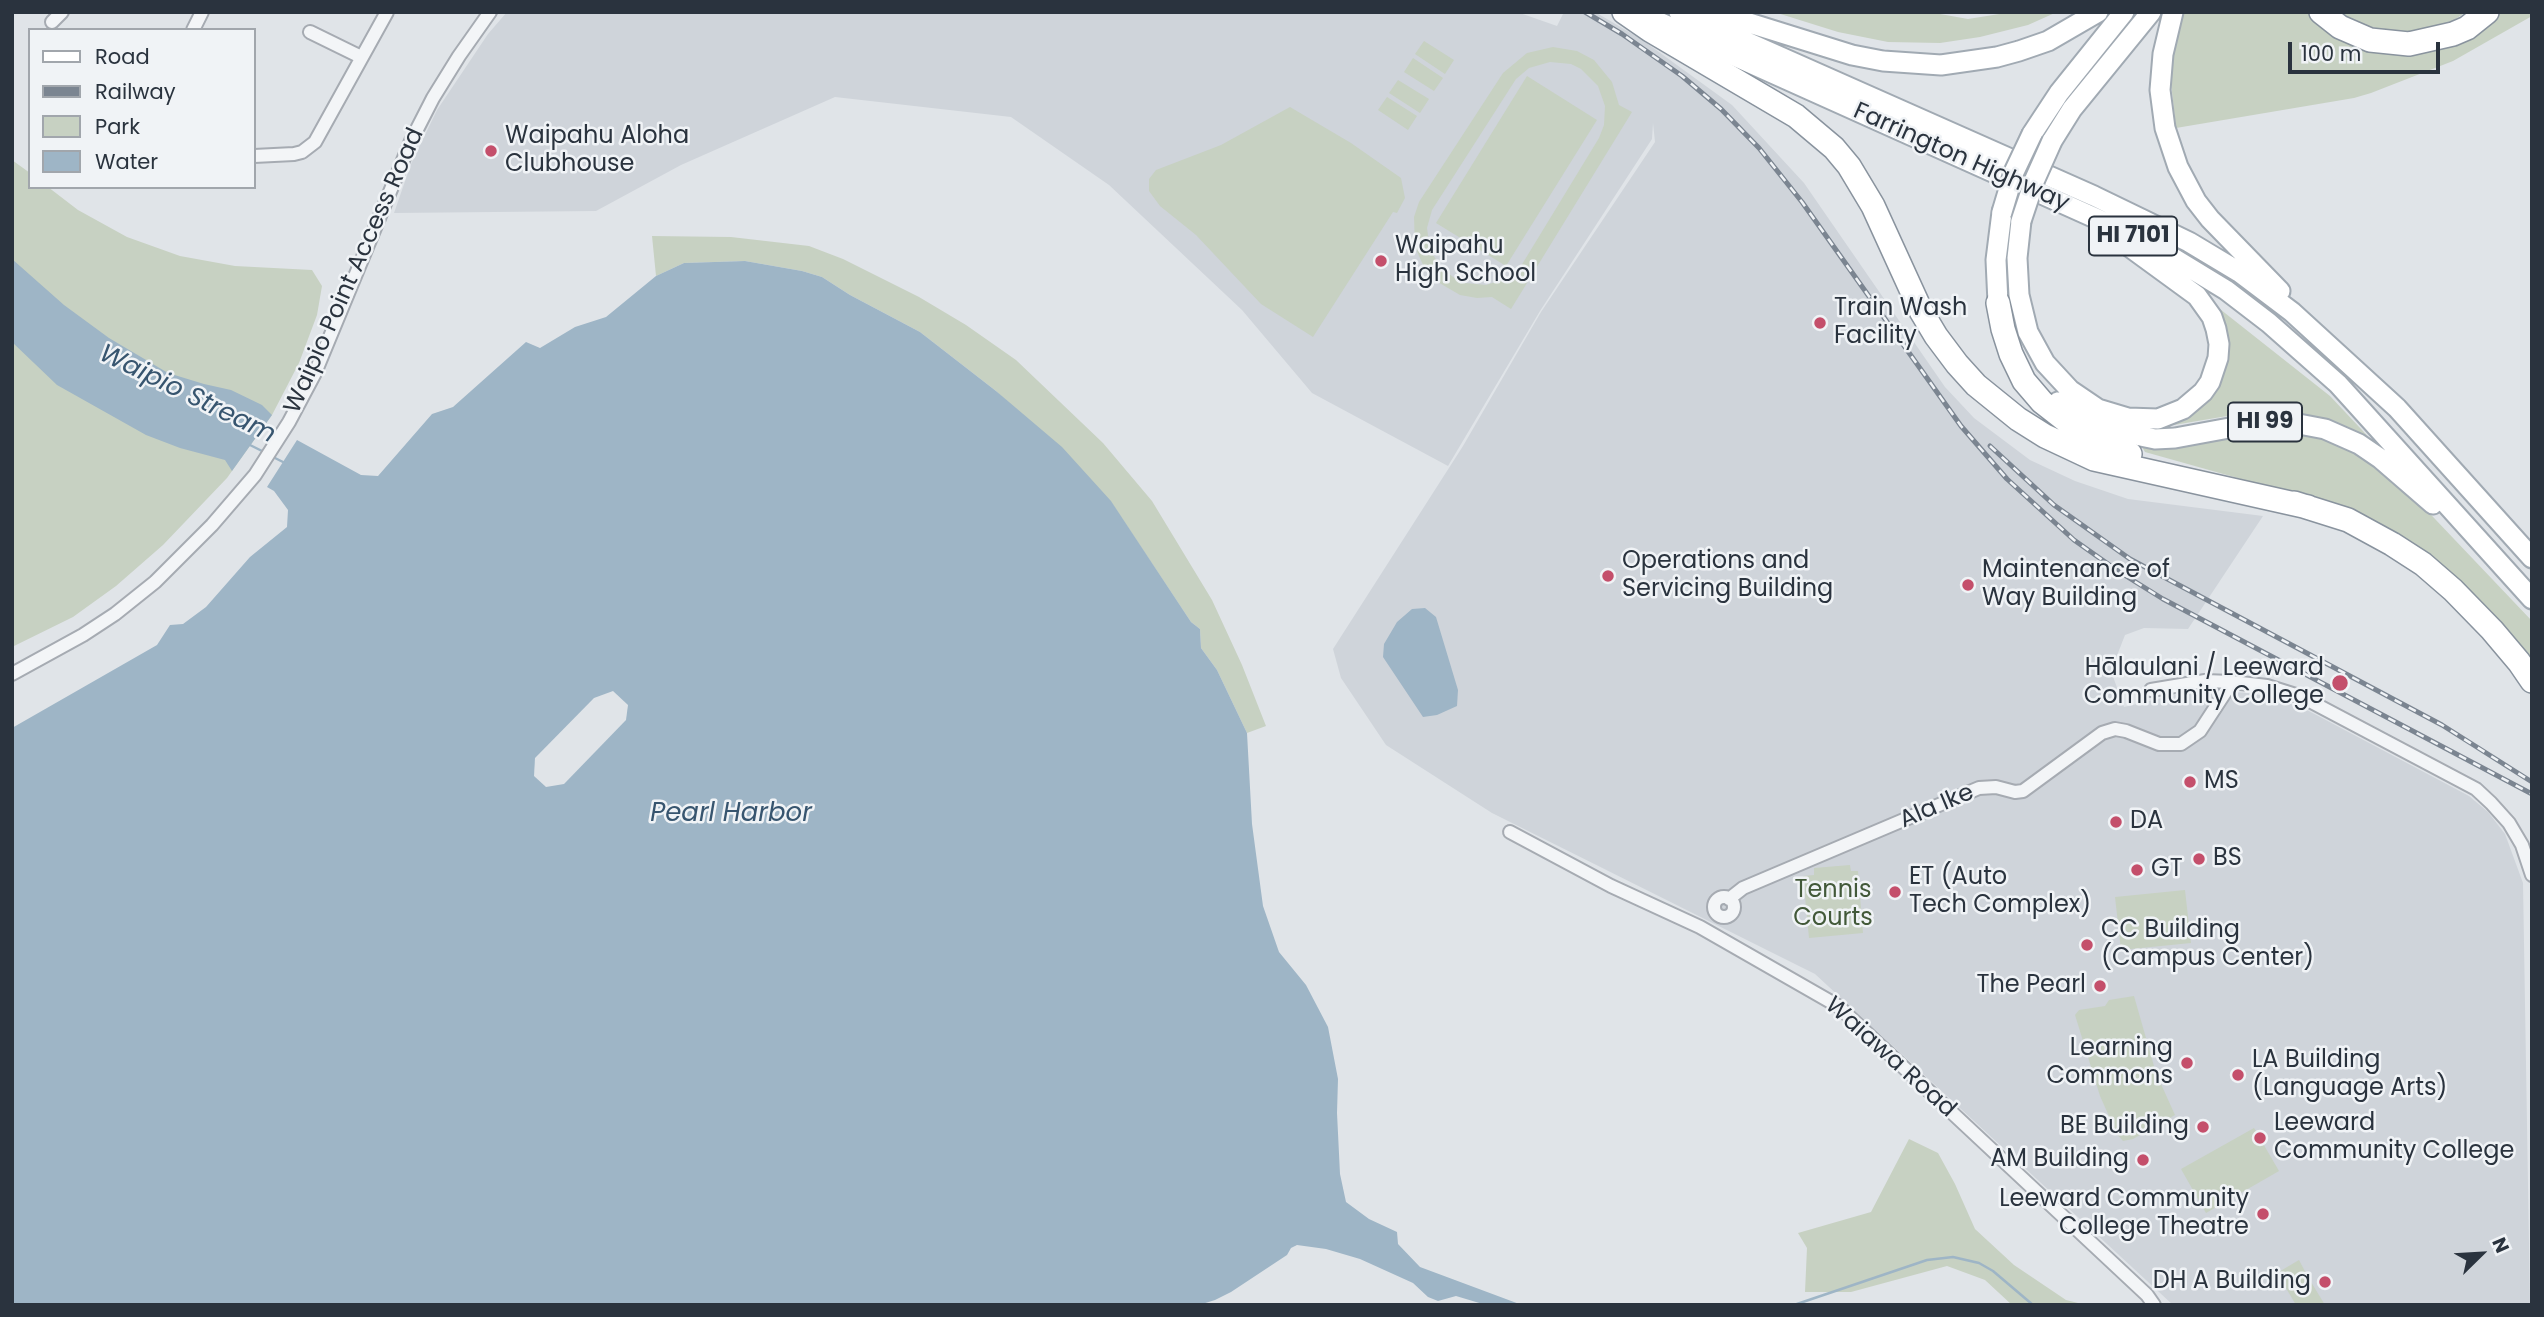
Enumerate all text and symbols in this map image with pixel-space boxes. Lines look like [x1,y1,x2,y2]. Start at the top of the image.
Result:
legend [28,28,256,189]
scale bar [2292,28,2444,72]
text: 100 m [2301,39,2361,68]
text: Road [95,42,150,71]
text: Railway [95,77,176,106]
street label: Farrington Highway [1849,97,2073,219]
text: Park [95,112,140,141]
place label: Waipahu Aloha Clubhouse [505,123,689,179]
street label: Waipio Point Access Road [279,124,431,418]
marker: Waipahu Aloha Clubhouse [483,143,499,159]
text: Water [95,147,158,176]
road number: HI 7101 [2089,216,2177,256]
place label: Waipahu High School [1395,233,1536,289]
marker: Waipahu High School [1373,253,1389,269]
place label: Train Wash Facility [1834,295,1967,351]
marker: Train Wash Facility [1812,315,1828,331]
water label: Waipio Stream [94,339,280,451]
road number: HI 99 [2228,402,2302,442]
place label: Operations and Servicing Building [1622,548,1833,604]
place label: Maintenance of Way Building [1982,557,2170,613]
marker: Operations and Servicing Building [1600,568,1616,584]
marker: Maintenance of Way Building [1960,577,1976,593]
place label: Hālaulani / Leeward Community College [2084,655,2324,711]
marker: Hālaulani / Leeward Community College [2330,673,2350,693]
place label: MS [2204,768,2239,796]
marker: MS [2182,774,2198,790]
street label: Ala Ike [1896,779,1978,835]
water label: Pearl Harbor [650,798,812,830]
place label: DA [2130,808,2163,836]
marker: DA [2108,814,2124,830]
place label: BS [2213,845,2242,873]
marker: BS [2191,851,2207,867]
place label: GT [2151,856,2183,884]
marker: GT [2129,862,2145,878]
place label: ET (Auto Tech Complex) [1909,864,2091,920]
park label: Tennis Courts [1793,877,1873,933]
marker: ET (Auto Tech Complex) [1887,884,1903,900]
place label: CC Building (Campus Center) [2101,917,2314,973]
marker: CC Building (Campus Center) [2079,937,2095,953]
place label: The Pearl [1977,972,2086,1000]
marker: The Pearl [2092,978,2108,994]
street label: Waiawa Road [1819,992,1961,1124]
place label: Learning Commons [2046,1035,2173,1091]
place label: LA Building (Language Arts) [2252,1047,2447,1103]
marker: Learning Commons [2179,1055,2195,1071]
marker: LA Building (Language Arts) [2230,1067,2246,1083]
place label: Leeward Community College [2274,1110,2514,1166]
place label: BE Building [2060,1113,2189,1141]
marker: BE Building [2195,1119,2211,1135]
marker: Leeward Community College [2252,1130,2268,1146]
place label: AM Building [1990,1146,2129,1174]
marker: AM Building [2135,1152,2151,1168]
place label: Leeward Community College Theatre [1999,1186,2249,1242]
marker: Leeward Community College Theatre [2255,1206,2271,1222]
north arrow [2446,1219,2516,1289]
text: N [2485,1233,2516,1257]
place label: DH A Building [2153,1268,2311,1296]
marker: DH A Building [2317,1274,2333,1290]

